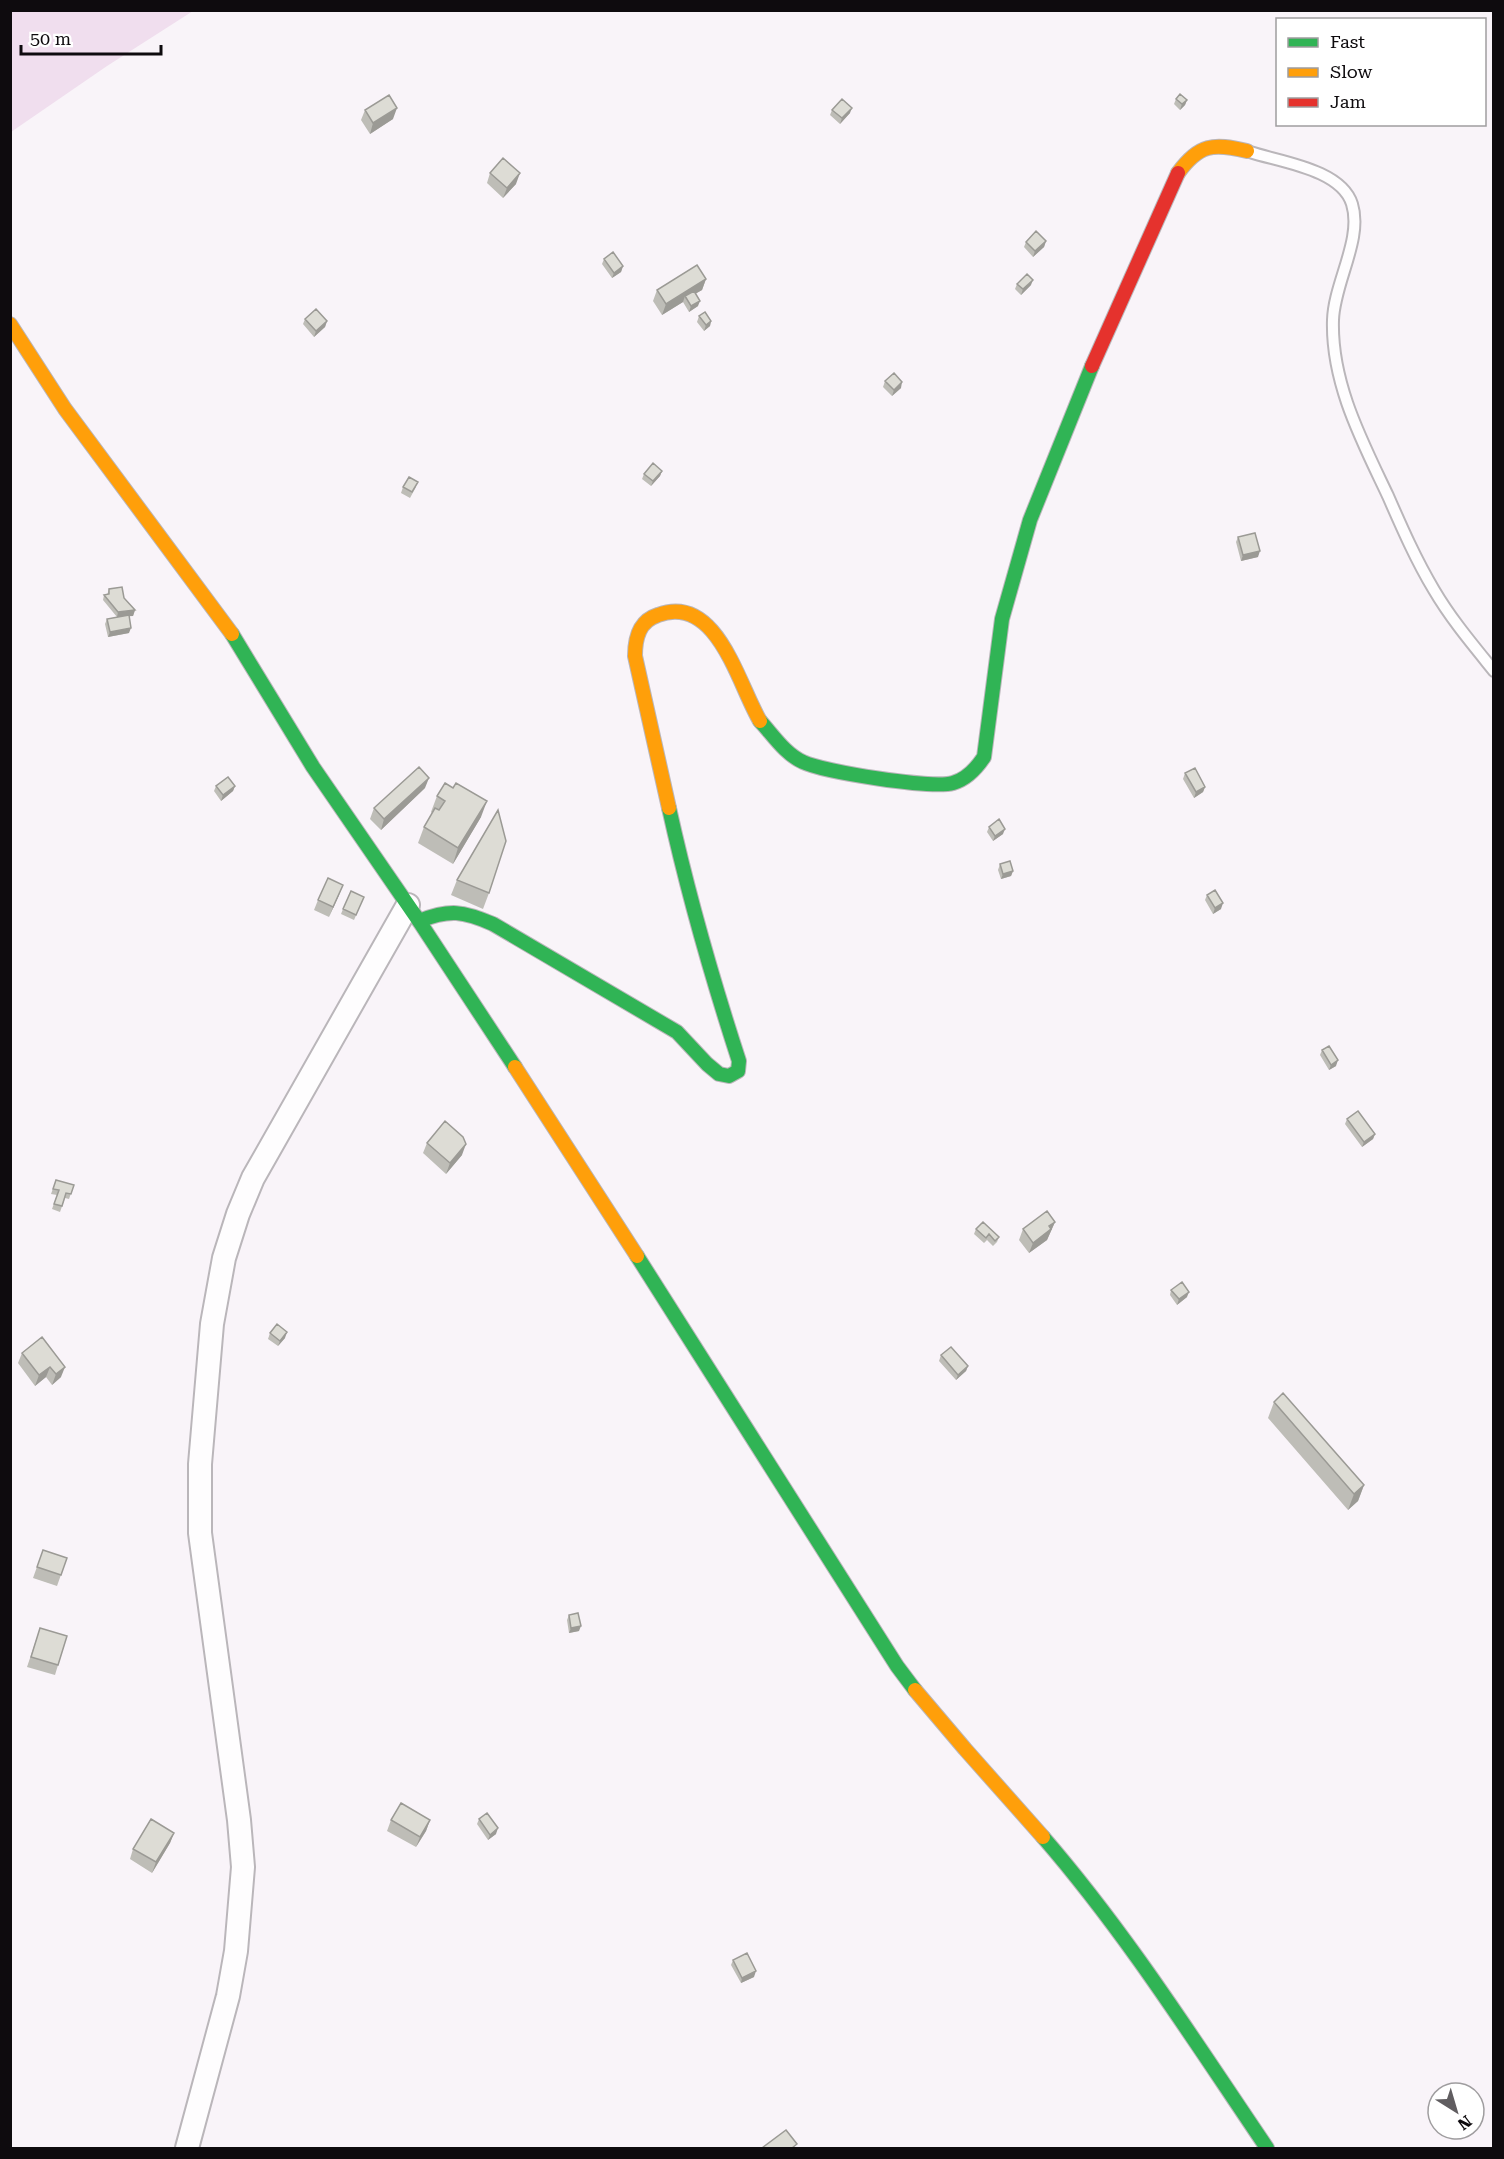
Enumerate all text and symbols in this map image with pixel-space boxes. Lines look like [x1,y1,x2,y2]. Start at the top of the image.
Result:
scale bar [21,18,160,56]
legend [1276,18,1486,126]
text: 50 m [30,28,71,49]
text: Fast [1330,31,1365,52]
text: Slow [1330,61,1372,82]
text: Jam [1330,91,1366,112]
north arrow [1426,2081,1486,2141]
text: N [1454,2111,1475,2134]

